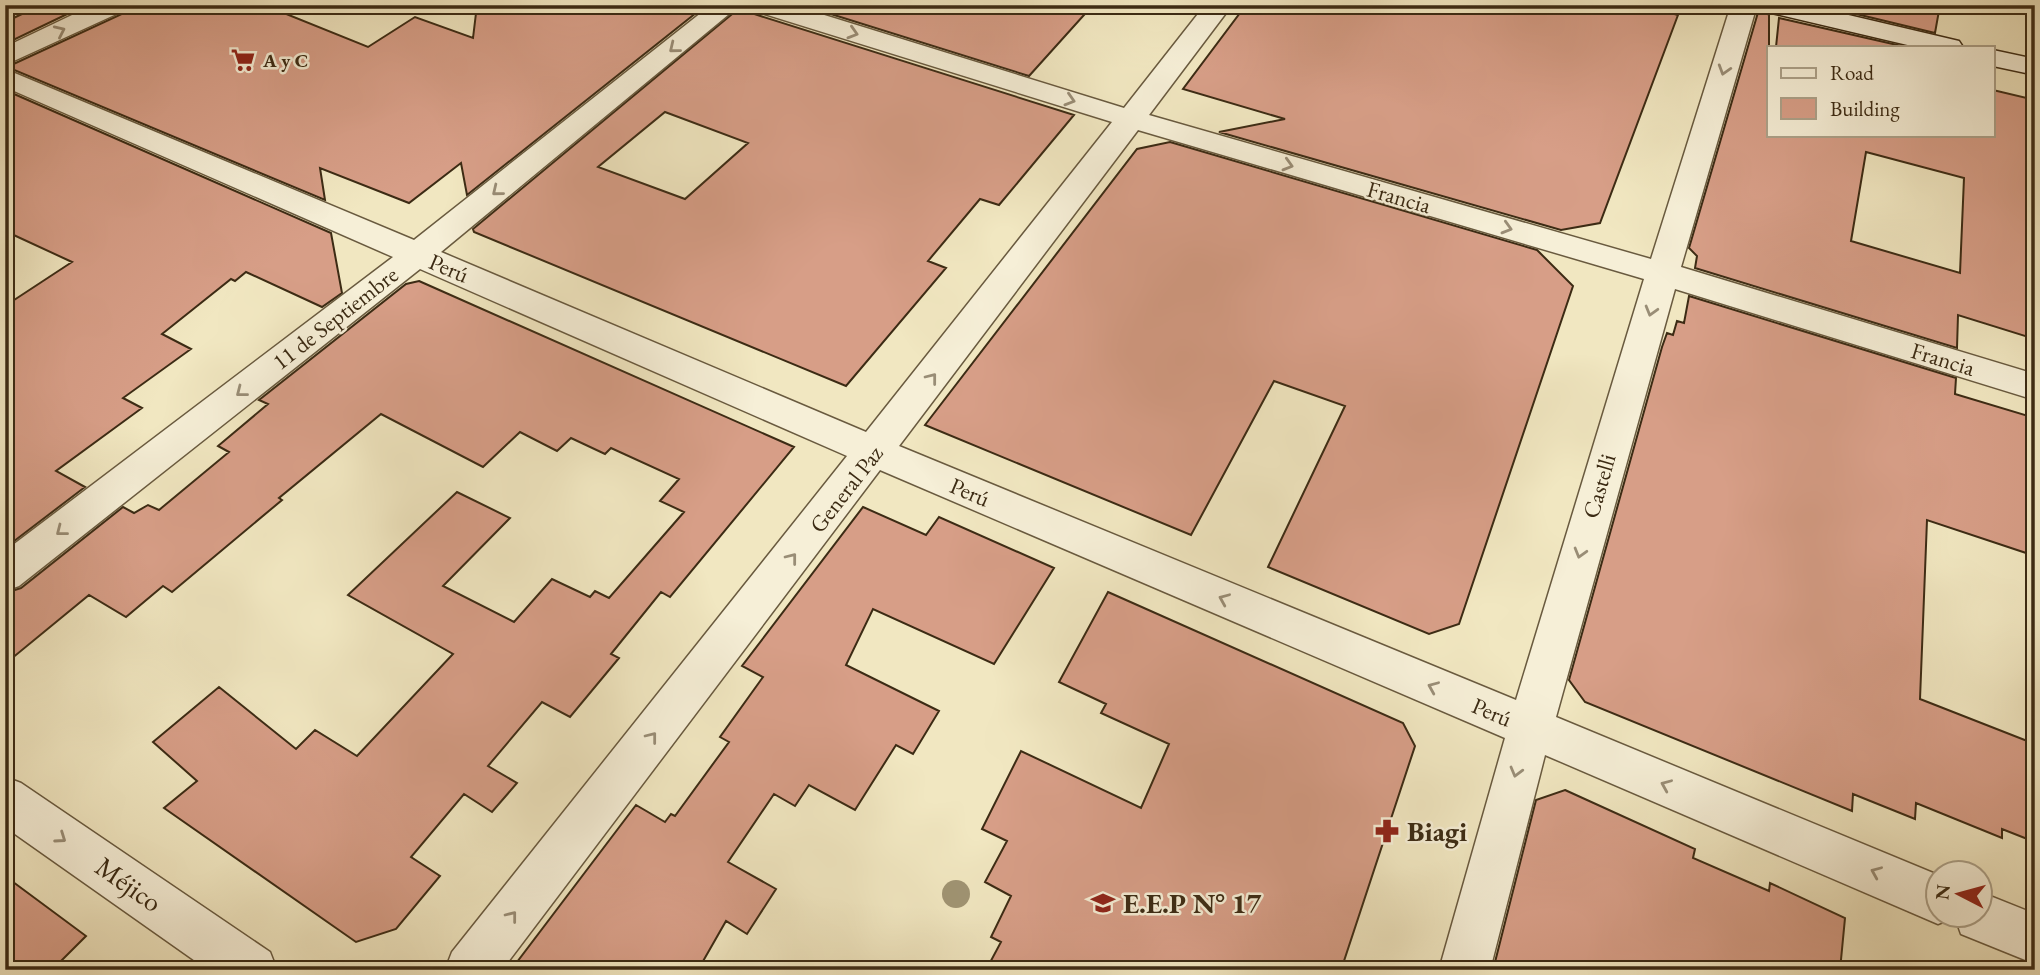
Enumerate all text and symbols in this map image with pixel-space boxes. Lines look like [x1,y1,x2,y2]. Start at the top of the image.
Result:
one-way arrow [847,24,859,39]
one-way arrow [53,25,65,39]
one-way arrow [669,40,682,52]
supermarket icon: A y C [229,46,257,74]
legend [1767,46,1994,136]
place label: A y C [262,48,308,73]
text: Road [1830,59,1874,86]
one-way arrow [1718,64,1733,76]
one-way arrow [1064,92,1076,107]
text: Building [1830,95,1900,122]
one-way arrow [1282,156,1294,171]
street label: Francia [1364,174,1435,221]
one-way arrow [492,183,505,195]
one-way arrow [1501,220,1513,234]
street label: Perú [425,246,473,290]
street label: 11 de Septiembre [266,259,404,377]
one-way arrow [1644,305,1659,317]
street label: Francia [1908,335,1979,383]
one-way arrow [923,373,936,386]
one-way arrow [236,383,248,396]
street label: General Paz [803,439,890,539]
street label: Castelli [1576,450,1623,522]
street label: Perú [946,470,994,514]
one-way arrow [56,522,68,535]
one-way arrow [1573,547,1588,559]
one-way arrow [784,553,796,566]
one-way arrow [1218,593,1231,607]
one-way arrow [1428,682,1440,696]
street label: Perú [1468,690,1516,734]
one-way arrow [643,732,656,744]
one-way arrow [1510,766,1525,778]
one-way arrow [1660,779,1673,793]
place label: Biagi [1407,813,1467,849]
pharmacy icon: Biagi [1373,817,1401,845]
one-way arrow [53,830,66,842]
street label: Méjico [89,848,169,920]
north arrow [1924,860,1994,930]
one-way arrow [1870,867,1882,881]
text: N [1929,883,1956,901]
place label: E.E.P N° 17 [1123,885,1261,921]
school or university icon: E.E.P N° 17 [1089,889,1117,917]
one-way arrow [503,911,516,924]

